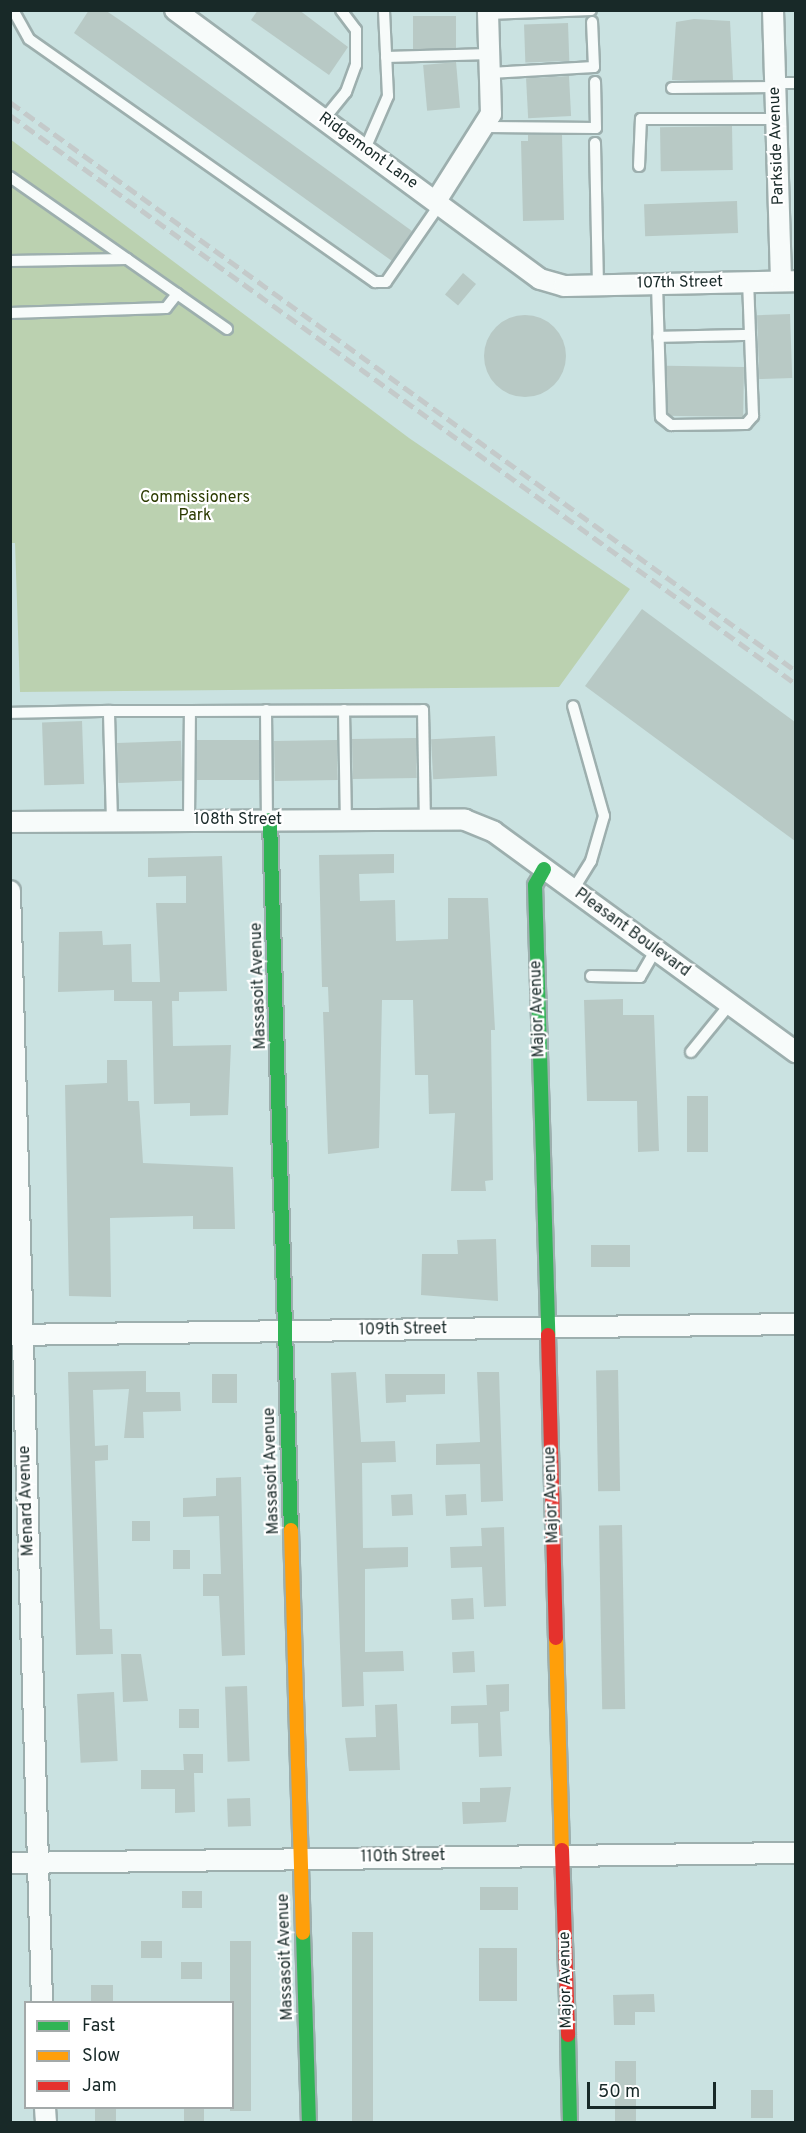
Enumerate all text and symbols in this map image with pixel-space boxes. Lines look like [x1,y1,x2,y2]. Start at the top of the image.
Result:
street label: Parkside Avenue [765,86,789,206]
street label: Ridgemont Lane [315,109,421,193]
street label: 107th Street [637,273,723,293]
park label: Commissioners Park [140,488,250,526]
street label: 108th Street [194,810,282,830]
street label: Pleasant Boulevard [570,885,694,981]
street label: Massasoit Avenue [247,922,271,1050]
street label: Major Avenue [527,960,549,1058]
street label: 109th Street [359,1320,447,1340]
street label: Massasoit Avenue [260,1407,284,1535]
street label: Menard Avenue [15,1445,39,1557]
street label: Major Avenue [541,1446,563,1544]
street label: 110th Street [360,1847,446,1867]
street label: Massasoit Avenue [274,1893,298,2021]
street label: Major Avenue [556,1931,576,2029]
legend [24,2001,234,2109]
text: Fast [82,2015,115,2038]
text: Slow [82,2045,120,2068]
scale bar [590,2070,719,2108]
text: Jam [82,2075,117,2098]
text: 50 m [598,2081,640,2104]

